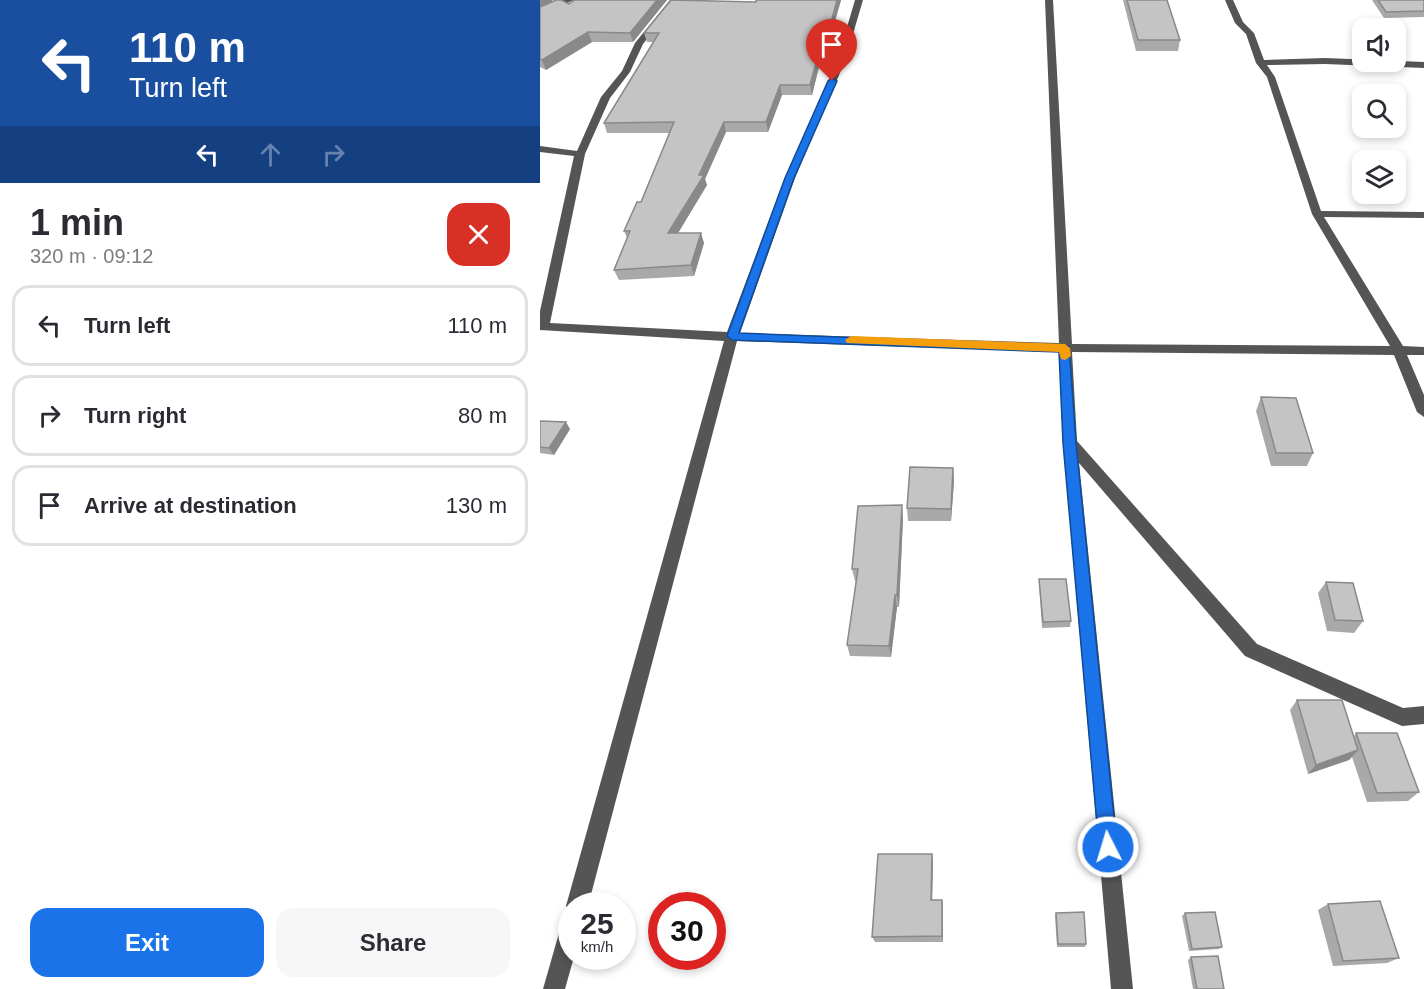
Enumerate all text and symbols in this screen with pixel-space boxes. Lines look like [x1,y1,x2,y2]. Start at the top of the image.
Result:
map controls [1352,18,1406,204]
button: sound [1352,18,1406,72]
pin [806,19,857,81]
icon: left [30,24,108,102]
text: 110 m [129,24,246,71]
icon: arrive [815,28,848,61]
text: Turn left [129,73,227,103]
button: search [1352,84,1406,138]
icon: left [191,138,224,171]
icon: ahead [254,138,287,171]
icon: right [317,138,350,171]
button: layers [1352,150,1406,204]
text: 1 min [30,202,124,243]
button: close [447,203,510,266]
text: 320 m · 09:12 [30,245,153,267]
icon: left [33,309,66,342]
text: Turn left [84,313,170,338]
text: 110 m [447,313,507,338]
icon: right [33,399,66,432]
text: Turn right [84,403,186,428]
text: 80 m [458,403,507,428]
icon: arrive [33,489,66,522]
text: Arrive at destination [84,493,297,518]
text: 130 m [446,493,507,518]
position arrow [1076,815,1140,879]
speed limit sign: 30 [648,892,726,970]
text: 25 [580,907,614,940]
button: Exit [30,908,264,977]
button: Share [276,908,510,977]
text: km/h [581,938,613,955]

